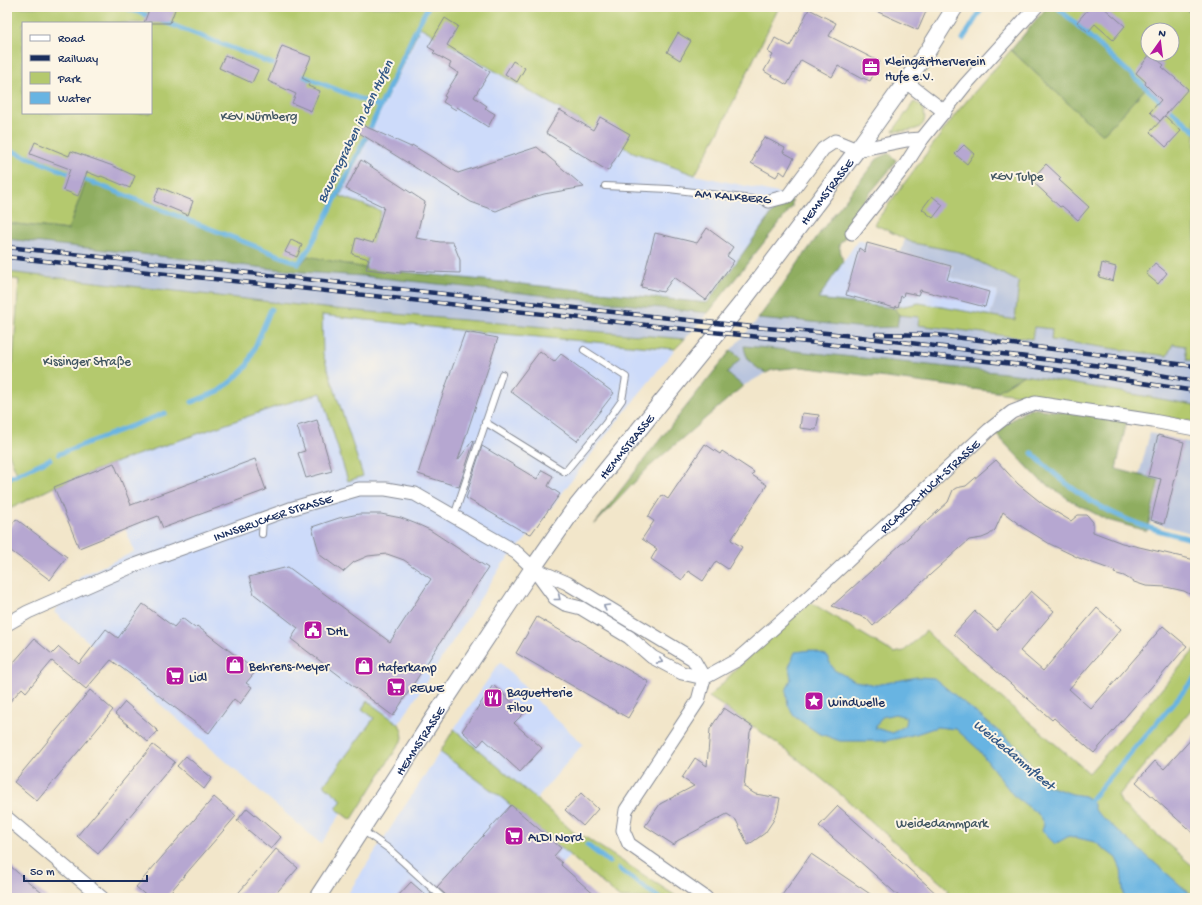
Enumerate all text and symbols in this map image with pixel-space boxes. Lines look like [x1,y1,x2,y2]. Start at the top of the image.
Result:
legend [22,22,152,114]
north arrow [1140,22,1180,62]
text: N [1157,28,1167,41]
text: Road [58,33,85,47]
text: Railway [58,53,98,67]
place label: Kleingärtnerverein Hufe e.V. [885,55,986,85]
office icon: Kleingärtnerverein Hufe e.V. [860,56,882,78]
water label: Bauerngraben in den Hufen [314,58,398,206]
text: Park [57,73,83,87]
text: Water [58,93,92,107]
park label: KGV Nürnberg [221,110,297,125]
street label: HEMMSTRASSE [798,156,858,229]
park label: KGV Tulpe [991,170,1044,185]
street label: AM KALKBERG [694,187,772,208]
park label: Kissinger Straße [43,355,131,370]
street label: HEMMSTRASSE [597,411,659,483]
street label: RICARDA-HUCH-STRASSE [878,437,984,537]
street label: INNSBRUCKER STRASSE [212,492,336,546]
one-way arrow [553,594,560,601]
one-way arrow [603,604,610,612]
public building icon: DHL [302,619,324,641]
place label: DHL [326,625,349,640]
shop icon: Behrens-Meyer [224,654,246,676]
shop icon: Haferkamp [353,655,375,677]
one-way arrow [655,657,663,664]
place label: Behrens-Meyer [248,660,331,675]
place label: Haferkamp [378,661,437,676]
supermarket icon: Lidl [164,665,186,687]
place label: Lidl [189,671,207,686]
supermarket icon: REWE [385,676,407,698]
place label: REWE [410,682,445,697]
place label: Baguetterie Filou [506,686,573,716]
restaurant icon: Baguetterie Filou [482,687,504,709]
place icon: Windwelle [803,690,825,712]
place label: Windwelle [828,696,885,711]
street label: HEMMSTRASSE [393,704,450,779]
water label: Weidedammfleet [969,717,1059,796]
park label: Weidedammpark [896,817,989,832]
supermarket icon: ALDI Nord [503,825,525,847]
place label: ALDI Nord [528,831,584,846]
scale bar [24,857,147,883]
text: 50 m [30,866,55,880]

